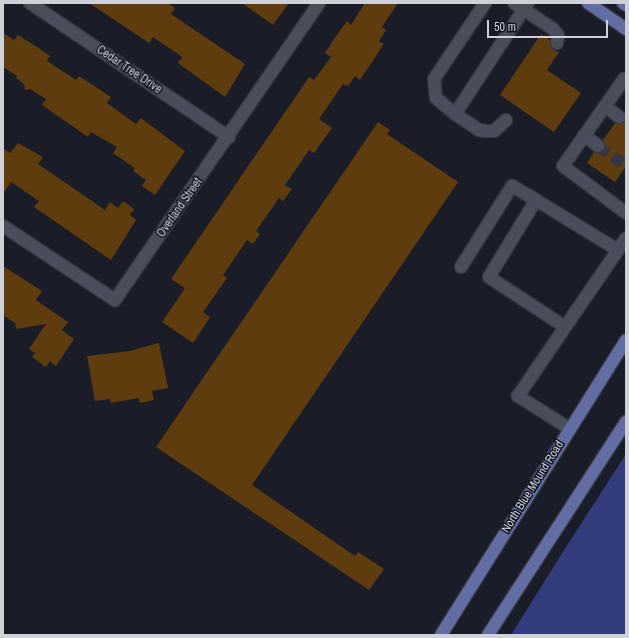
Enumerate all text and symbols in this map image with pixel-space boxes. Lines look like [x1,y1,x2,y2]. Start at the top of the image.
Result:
scale bar [489,12,610,38]
text: 50 m [494,19,516,35]
street label: Cedar Tree Drive [94,43,164,97]
street label: Overland Street [154,176,206,240]
street label: North Blue Mound Road [499,438,567,536]

